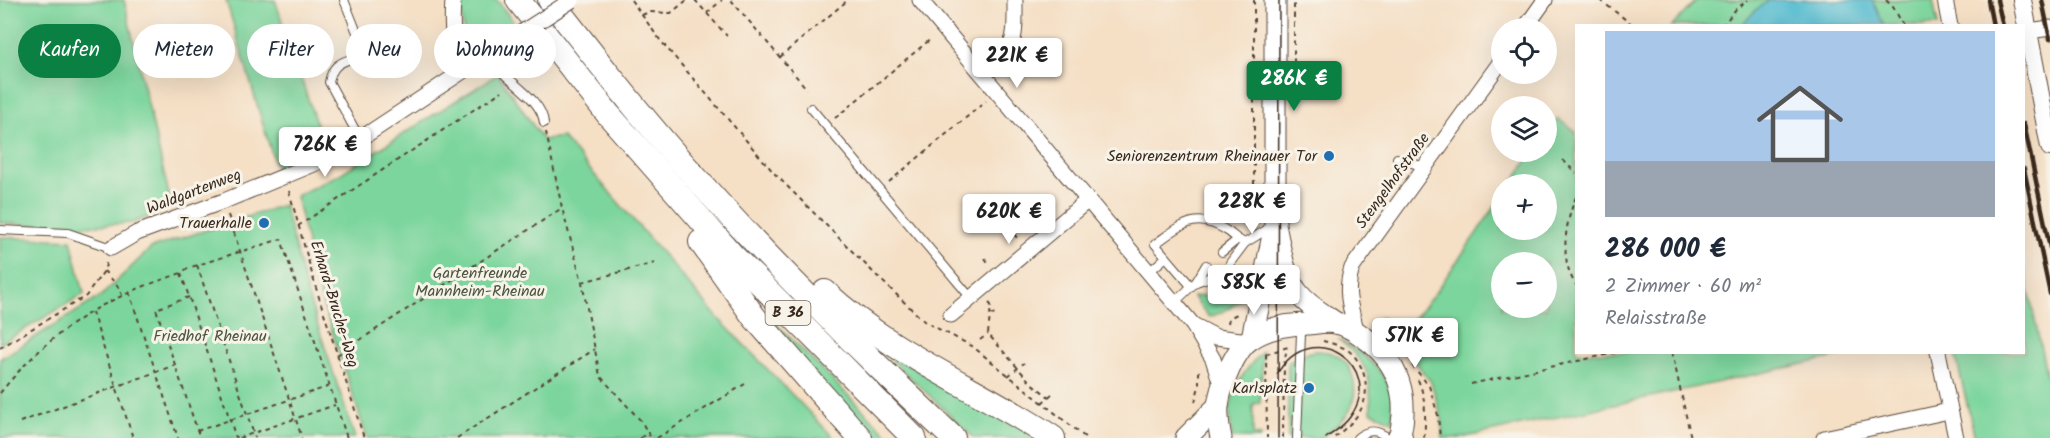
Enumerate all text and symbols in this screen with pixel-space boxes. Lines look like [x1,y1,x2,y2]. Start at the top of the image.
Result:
map controls [1491,18,1557,318]
button: locate [1491,18,1557,84]
chip: Kaufen [18,24,121,78]
chip: Mieten [133,24,235,78]
chip: Filter [247,24,334,78]
chip: Neu [346,24,422,78]
chip: Wohnung [434,24,556,78]
pin: 221K € [968,38,1066,89]
text: 221K € [986,41,1048,73]
pin: 286K € [1245,61,1343,112]
text: 286K € [1261,64,1327,96]
icon: home [1746,70,1854,178]
button: layers [1491,96,1557,162]
pin: 726K € [276,127,374,178]
street label: Stengelhofstraße [1350,128,1436,234]
text: 726K € [293,130,357,162]
place label: Seniorenzentrum Rheinauer Tor [1107,144,1319,169]
marker: Seniorenzentrum Rheinauer Tor [1322,149,1336,163]
street label: Waldgartenweg [143,162,245,222]
button: + [1491,174,1557,240]
pin: 228K € [1203,184,1301,235]
text: 228K € [1218,187,1286,219]
pin: 620K € [960,194,1058,245]
text: 620K € [976,197,1042,229]
place label: Trauerhalle [179,211,252,236]
marker: Trauerhalle [257,216,271,230]
text: 286 000 € [1605,229,1726,271]
street label: Erhard-Bruche-Weg [303,237,365,371]
button: − [1491,252,1557,318]
park label: Gartenfreunde Mannheim-Rheinau [415,261,545,304]
pin: 585K € [1205,265,1303,316]
text: 585K € [1222,268,1286,300]
text: 2 Zimmer · 60 m² [1605,271,1761,303]
road number: B 36 [766,301,810,325]
text: Relaisstraße [1605,303,1706,335]
pin: 571K € [1366,318,1464,369]
text: 571K € [1386,321,1444,353]
park label: Friedhof Rheinau [153,324,267,349]
place label: Karlsplatz [1232,376,1297,401]
marker: Karlsplatz [1302,381,1316,395]

